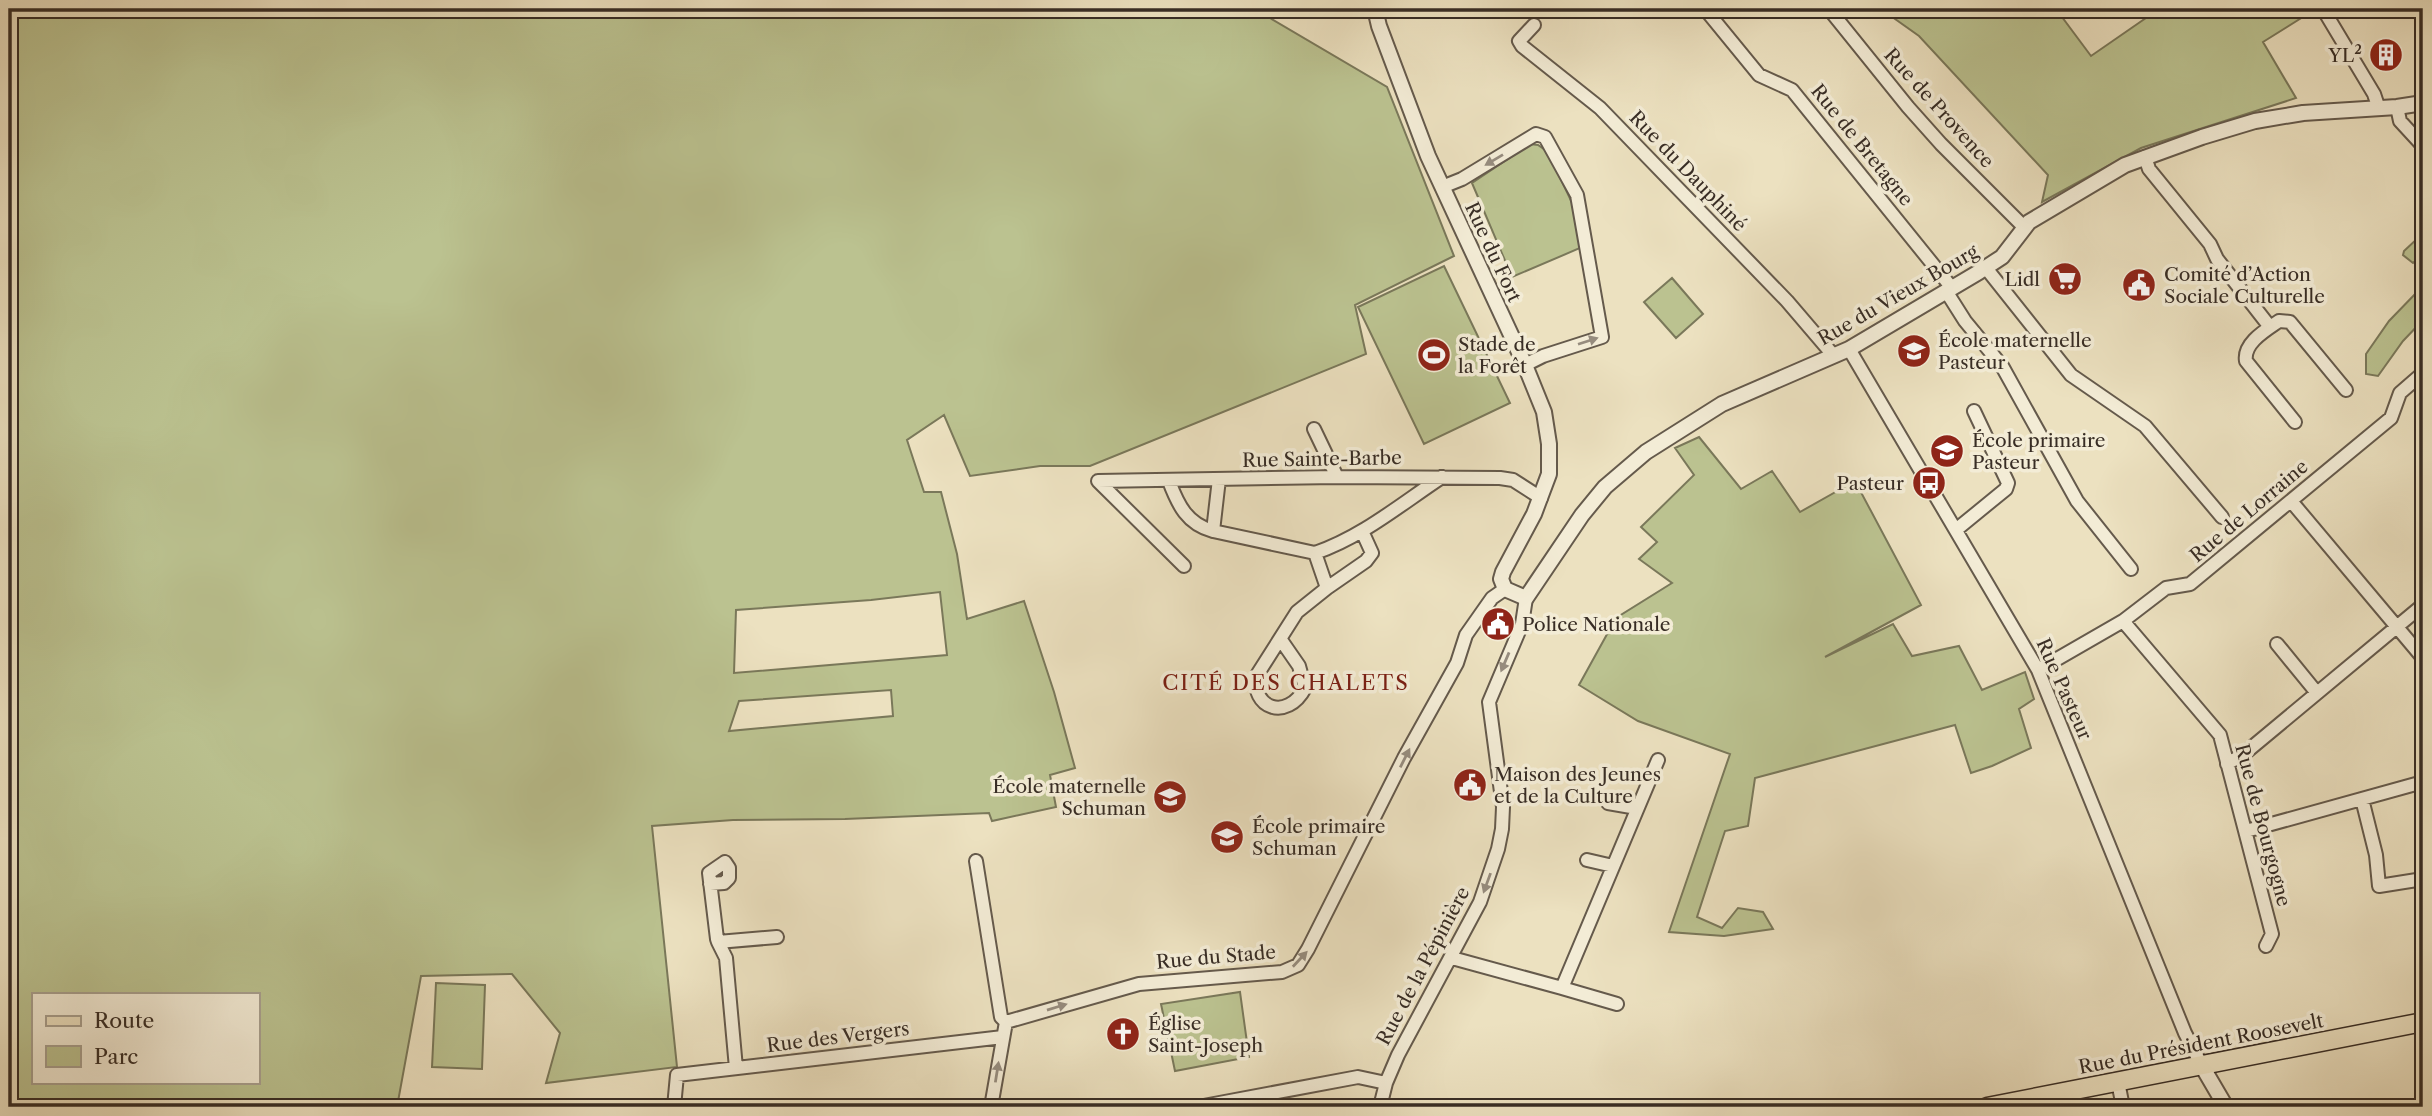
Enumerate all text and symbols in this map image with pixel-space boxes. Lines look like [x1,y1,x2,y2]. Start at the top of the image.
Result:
building icon: YL² [2367,36,2405,74]
street label: Rue de Provence [1879,43,1999,173]
place label: YL² [2327,44,2362,67]
street label: Rue de Bretagne [1806,80,1918,210]
street label: Rue du Dauphiné [1625,106,1751,236]
one-way arrow [1484,153,1503,166]
street label: Rue du Fort [1460,198,1526,306]
street label: Rue du Vieux Bourg [1814,239,1983,350]
supermarket icon: Lidl [2046,260,2084,298]
place label: Comité d’Action Sociale Culturelle [2164,263,2325,308]
public building icon: Comité d’Action Sociale Culturelle [2120,266,2158,304]
place label: Lidl [2005,268,2040,291]
place label: École maternelle Pasteur [1938,329,2092,374]
school or university icon: École maternelle Pasteur [1895,332,1933,370]
place label: Stade de la Forêt [1458,333,1536,378]
one-way arrow [1578,335,1599,346]
sports icon: Stade de la Forêt [1415,336,1453,374]
place label: École primaire Pasteur [1972,429,2105,474]
school or university icon: École primaire Pasteur [1928,432,1966,470]
street label: Rue Sainte-Barbe [1242,446,1402,472]
street label: Rue de Lorraine [2185,455,2313,567]
bus stop icon: Pasteur [1910,464,1948,502]
place label: Pasteur [1836,472,1904,495]
public building icon: Police Nationale [1479,605,1517,643]
place label: Police Nationale [1522,613,1670,636]
street label: Rue Pasteur [2031,635,2097,743]
one-way arrow [1499,652,1510,673]
district label: CITÉ DES CHALETS [1162,670,1410,695]
street label: Rue de Bourgogne [2230,741,2296,909]
one-way arrow [1399,748,1410,768]
place label: Maison des Jeunes et de la Culture [1494,763,1661,808]
public building icon: Maison des Jeunes et de la Culture [1451,766,1489,804]
place label: École maternelle Schuman [992,775,1146,820]
school or university icon: École maternelle Schuman [1151,778,1189,816]
place label: École primaire Schuman [1252,815,1385,860]
school or university icon: École primaire Schuman [1208,818,1246,856]
one-way arrow [1481,873,1492,894]
street label: Rue de la Pépinière [1372,883,1474,1049]
street label: Rue du Stade [1155,940,1277,974]
one-way arrow [1292,950,1308,968]
legend [32,993,259,1084]
one-way arrow [1046,1002,1067,1012]
text: Route [94,1008,154,1033]
street label: Rue du Président Roosevelt [2077,1009,2326,1079]
place label: Église Saint-Joseph [1148,1012,1263,1057]
church icon: Église Saint-Joseph [1104,1015,1142,1053]
street label: Rue des Vergers [765,1017,911,1057]
text: Parc [94,1044,138,1069]
one-way arrow [992,1061,1003,1083]

